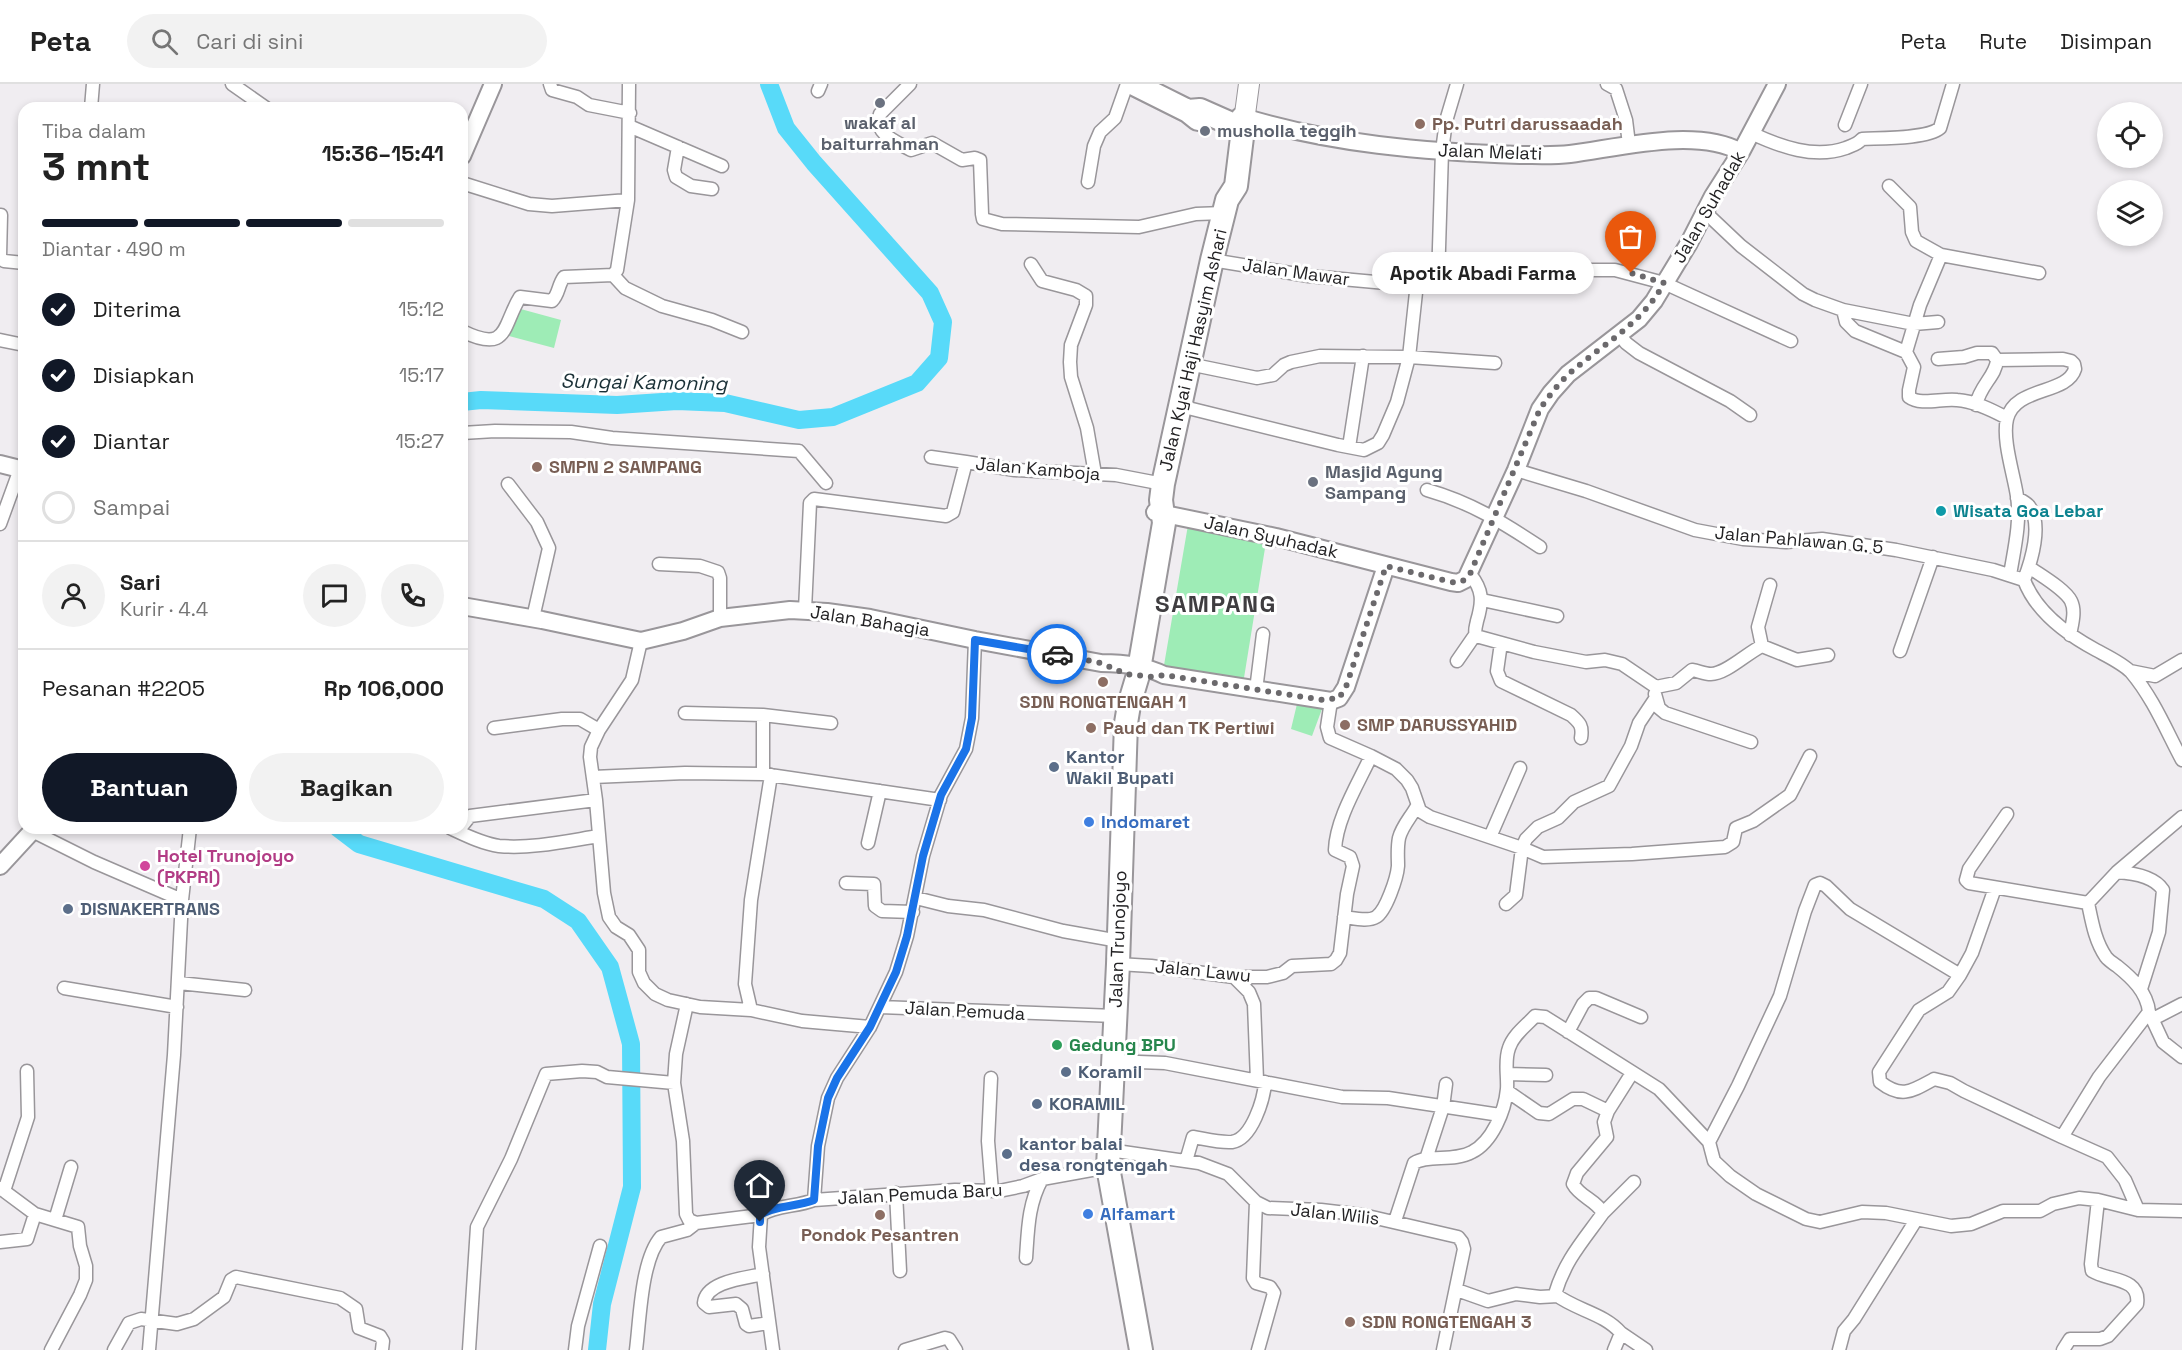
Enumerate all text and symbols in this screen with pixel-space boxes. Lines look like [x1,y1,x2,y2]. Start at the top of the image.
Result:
search box [127,14,547,68]
text: Peta [30,23,91,59]
icon: search [148,25,181,58]
text: Cari di sini [196,27,303,55]
text: Peta [1900,28,1946,55]
text: Rute [1979,28,2027,55]
text: Disimpan [2060,28,2152,55]
marker: wakaf al baiturrahman [873,96,887,110]
map controls [2097,102,2163,246]
button: locate [2097,102,2163,168]
place label: wakaf al baiturrahman [821,111,939,155]
place label: Pp. Putri darussaadah [1432,112,1623,135]
marker: Pp. Putri darussaadah [1413,117,1427,131]
text: Tiba dalam [42,118,146,144]
place label: musholla teggih [1217,119,1357,142]
marker: musholla teggih [1198,124,1212,138]
street label: Jalan Melati [1438,138,1542,165]
text: 15:36–15:41 [322,139,444,167]
text: 3 mnt [42,142,150,191]
street label: Jalan Suhadak [1667,146,1750,267]
button: layers [2097,180,2163,246]
pin [1605,211,1656,273]
icon: bag [1614,220,1647,253]
street label: Jalan Kyai Haji Hasyim Ashari [1153,226,1232,473]
text: Diantar · 490 m [42,236,186,262]
callout: Apotik Abadi Farma [1373,252,1595,294]
street label: Jalan Mawar [1241,253,1351,290]
text: Apotik Abadi Farma [1390,260,1576,286]
icon: check [42,293,75,326]
text: Diterima [93,295,181,323]
text: 15:12 [398,296,444,322]
icon: check [42,359,75,392]
text: Disiapkan [93,361,195,389]
text: 15:17 [399,362,444,388]
water label: Sungai Kamoning [560,368,729,396]
icon: check [42,425,75,458]
text: Diantar [93,427,170,455]
text: 15:27 [395,428,444,454]
street label: Jalan Kamboja [975,452,1101,485]
place label: SMPN 2 SAMPANG [549,455,702,478]
marker: SMPN 2 SAMPANG [530,460,544,474]
place label: Masjid Agung Sampang [1325,460,1443,504]
marker: Masjid Agung Sampang [1306,475,1320,489]
text: Sampai [93,493,170,521]
place label: Wisata Goa Lebar [1953,499,2103,522]
marker: Wisata Goa Lebar [1934,504,1948,518]
street label: Jalan Syuhadak [1202,510,1341,563]
street label: Jalan Pahlawan G. 5 [1714,521,1884,558]
button: person [42,564,105,627]
button: chat [303,564,366,627]
button: phone [381,564,444,627]
text: Sari [120,568,161,596]
district label: SAMPANG [1155,588,1277,619]
text: Kurir · 4.4 [120,596,208,622]
street label: Jalan Bahagia [809,600,931,641]
courier [1027,624,1087,684]
icon: car [1041,638,1074,671]
text: Pesanan #2205 [42,674,205,702]
text: Rp 106,000 [324,674,444,702]
marker: SDN RONGTENGAH 1 [1096,675,1110,689]
place label: SDN RONGTENGAH 1 [1020,690,1186,713]
place label: SMP DARUSSYAHID [1357,713,1517,736]
place label: Paud dan TK Pertiwi [1103,716,1275,739]
marker: SMP DARUSSYAHID [1338,718,1352,732]
marker: Paud dan TK Pertiwi [1084,721,1098,735]
place label: Kantor Wakil Bupati [1066,745,1174,789]
button: Bantuan [42,753,237,822]
button: Bagikan [249,753,444,822]
marker: Kantor Wakil Bupati [1047,760,1061,774]
place label: Indomaret [1101,810,1190,833]
marker: Indomaret [1082,815,1096,829]
place label: Hotel Trunojoyo (PKPRI) [157,844,294,888]
marker: Hotel Trunojoyo (PKPRI) [138,859,152,873]
street label: Jalan Trunojoyo [1104,870,1131,1008]
place label: DISNAKERTRANS [80,897,220,920]
marker: DISNAKERTRANS [61,902,75,916]
street label: Jalan Lawu [1154,954,1252,987]
street label: Jalan Pemuda [904,996,1026,1025]
place label: Gedung BPU [1069,1033,1176,1056]
marker: Gedung BPU [1050,1038,1064,1052]
place label: Koramil [1078,1060,1142,1083]
marker: Koramil [1059,1065,1073,1079]
place label: KORAMIL [1049,1092,1125,1115]
marker: KORAMIL [1030,1097,1044,1111]
place label: kantor balai desa rongtengah [1019,1132,1168,1176]
marker: kantor balai desa rongtengah [1000,1147,1014,1161]
pin [734,1160,785,1222]
icon: home [743,1169,776,1202]
street label: Jalan Pemuda Baru [837,1178,1003,1209]
street label: Jalan Wilis [1289,1197,1381,1230]
place label: Alfamart [1100,1202,1175,1225]
marker: Alfamart [1081,1207,1095,1221]
marker: Pondok Pesantren [873,1208,887,1222]
place label: Pondok Pesantren [801,1223,959,1246]
place label: SDN RONGTENGAH 3 [1362,1310,1532,1333]
marker: SDN RONGTENGAH 3 [1343,1315,1357,1329]

